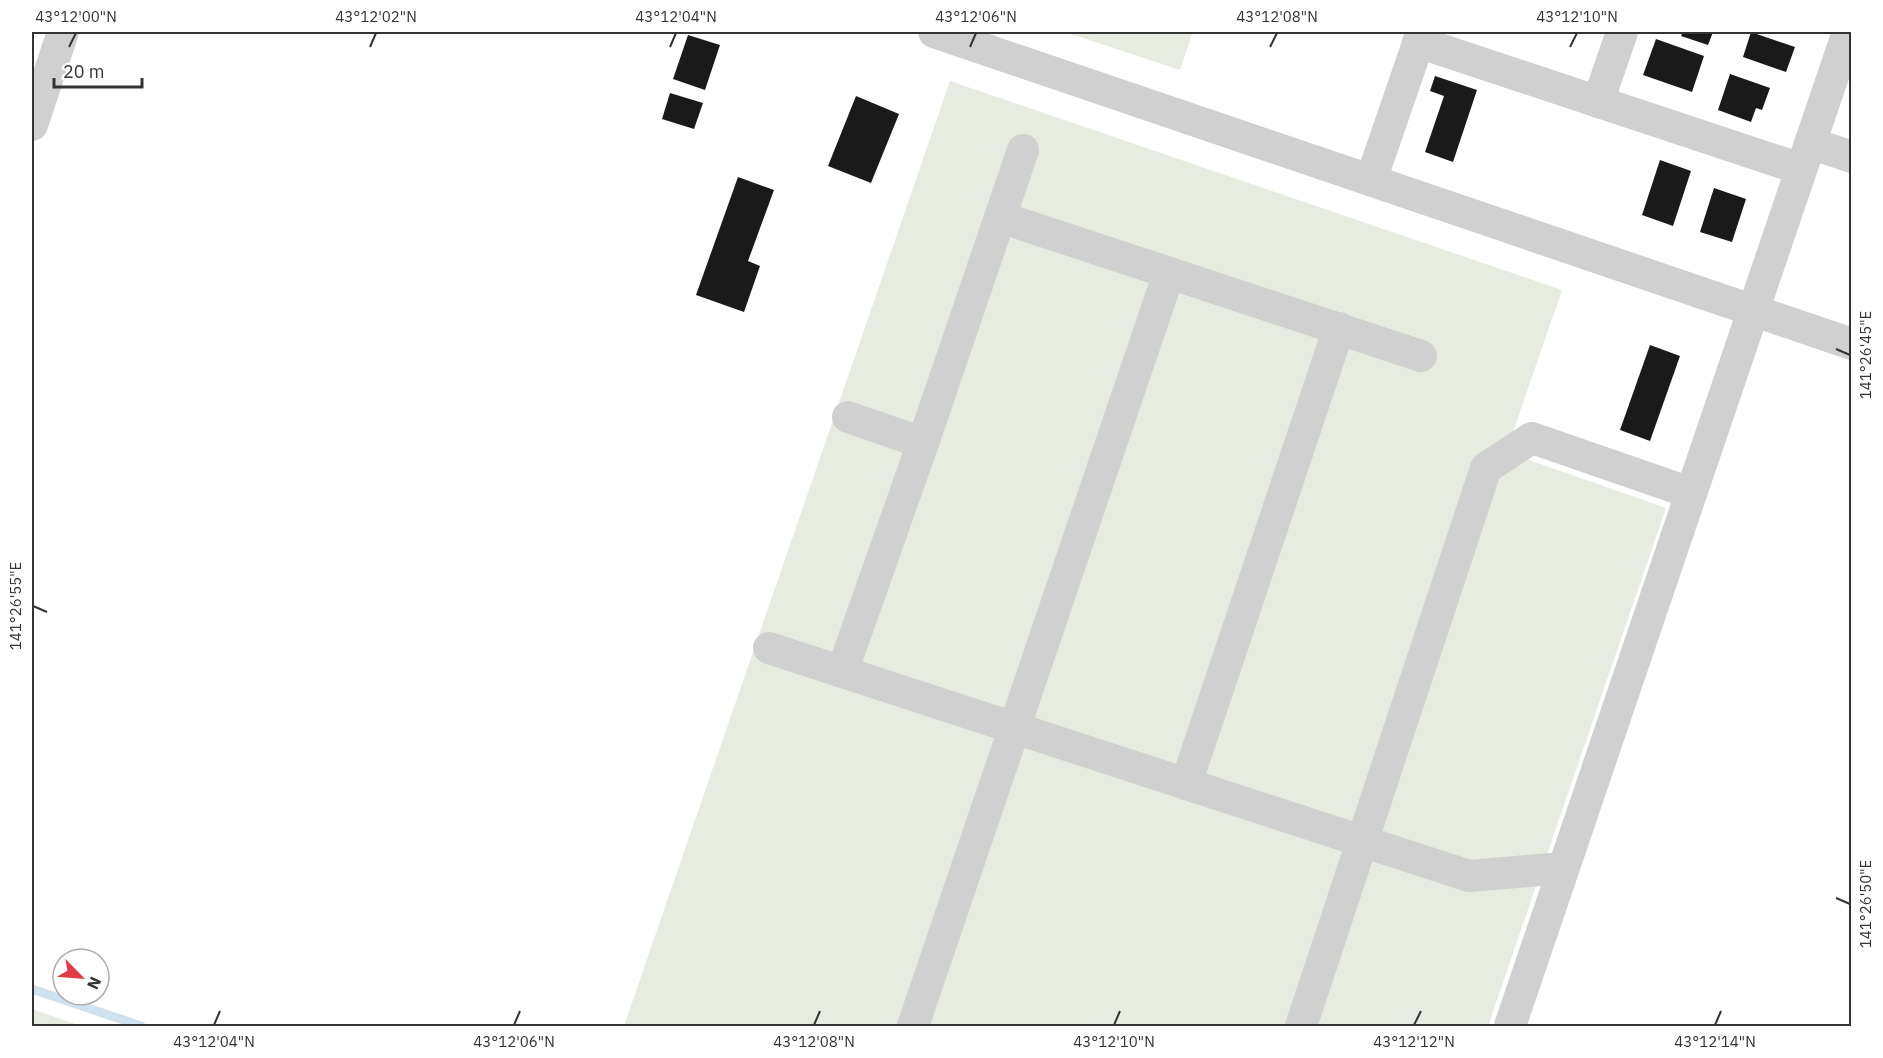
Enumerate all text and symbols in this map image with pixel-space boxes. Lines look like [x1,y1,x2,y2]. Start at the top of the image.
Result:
text: 43°12'00"N [35,7,117,26]
text: 43°12'02"N [335,7,417,26]
text: 43°12'04"N [635,7,717,26]
text: 43°12'06"N [935,7,1017,26]
text: 43°12'08"N [1236,7,1318,26]
text: 43°12'10"N [1536,7,1618,26]
scale bar [54,51,142,89]
text: 20 m [63,60,105,83]
text: 141°26'45"E [1856,311,1875,399]
text: 141°26'55"E [6,562,25,650]
text: 141°26'50"E [1856,860,1875,948]
north arrow [51,947,111,1007]
text: N [83,974,106,993]
text: 43°12'04"N [173,1032,255,1051]
text: 43°12'06"N [473,1032,555,1051]
text: 43°12'08"N [773,1032,855,1051]
text: 43°12'10"N [1073,1032,1155,1051]
text: 43°12'12"N [1373,1032,1455,1051]
text: 43°12'14"N [1674,1032,1756,1051]

